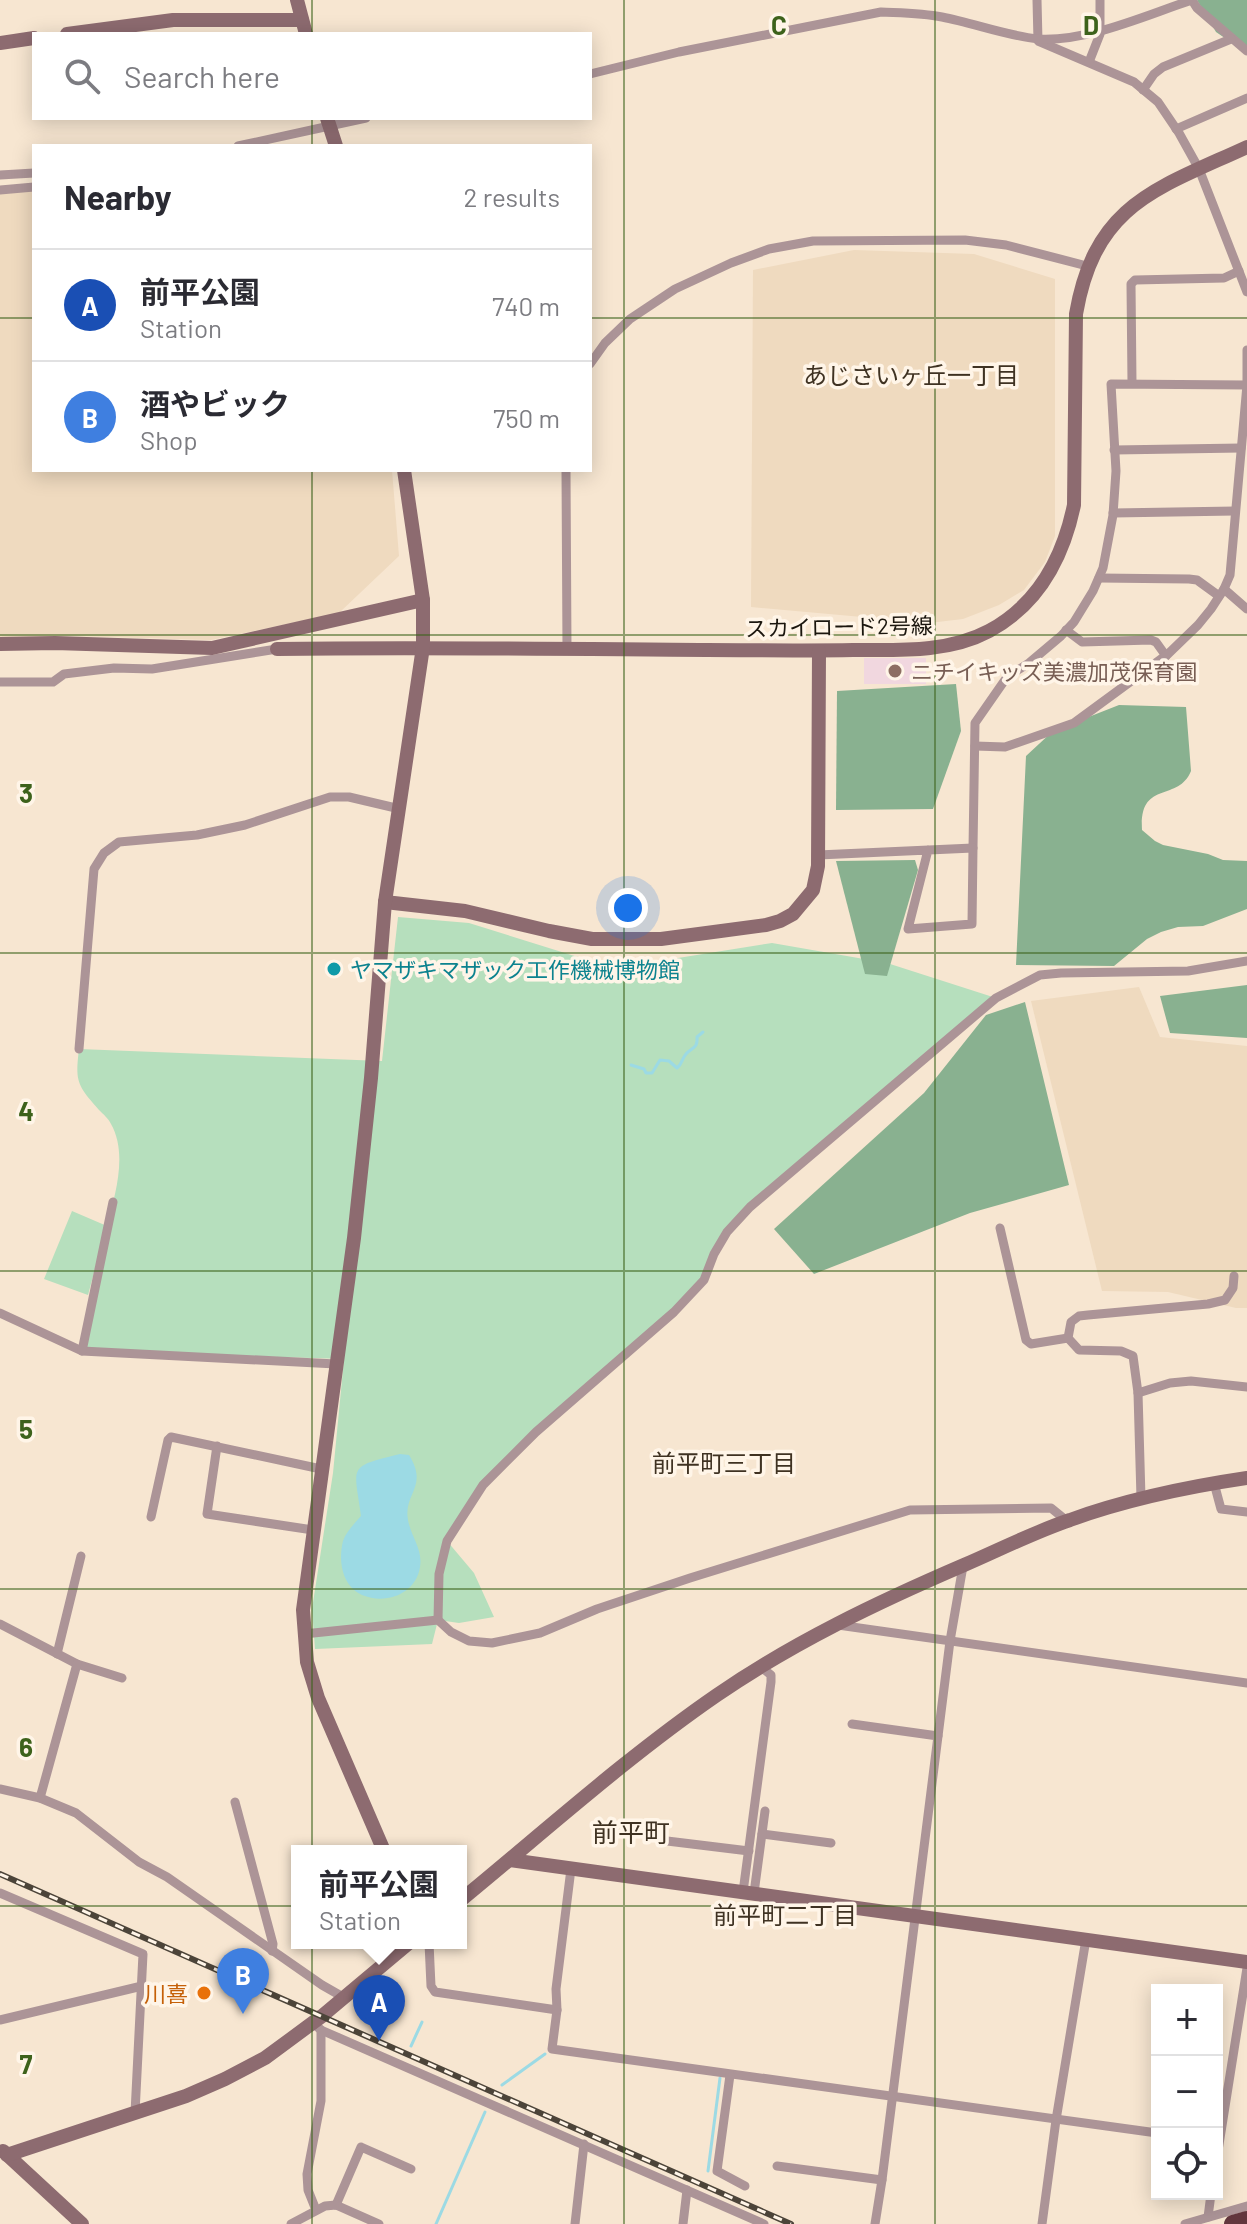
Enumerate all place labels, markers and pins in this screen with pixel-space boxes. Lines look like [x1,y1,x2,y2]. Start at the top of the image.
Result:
place label: ニチイキッズ美濃加茂保育園 [911,658,1197,684]
marker: ニチイキッズ美濃加茂保育園 [886,662,904,680]
place label: ヤマザキマザック工作機械博物館 [350,956,680,982]
marker: ヤマザキマザック工作機械博物館 [325,960,343,978]
pin: B [217,1948,269,2014]
pin: A [353,1975,405,2041]
place label: 川喜 [144,1980,188,2006]
marker: 川喜 [195,1984,213,2002]

